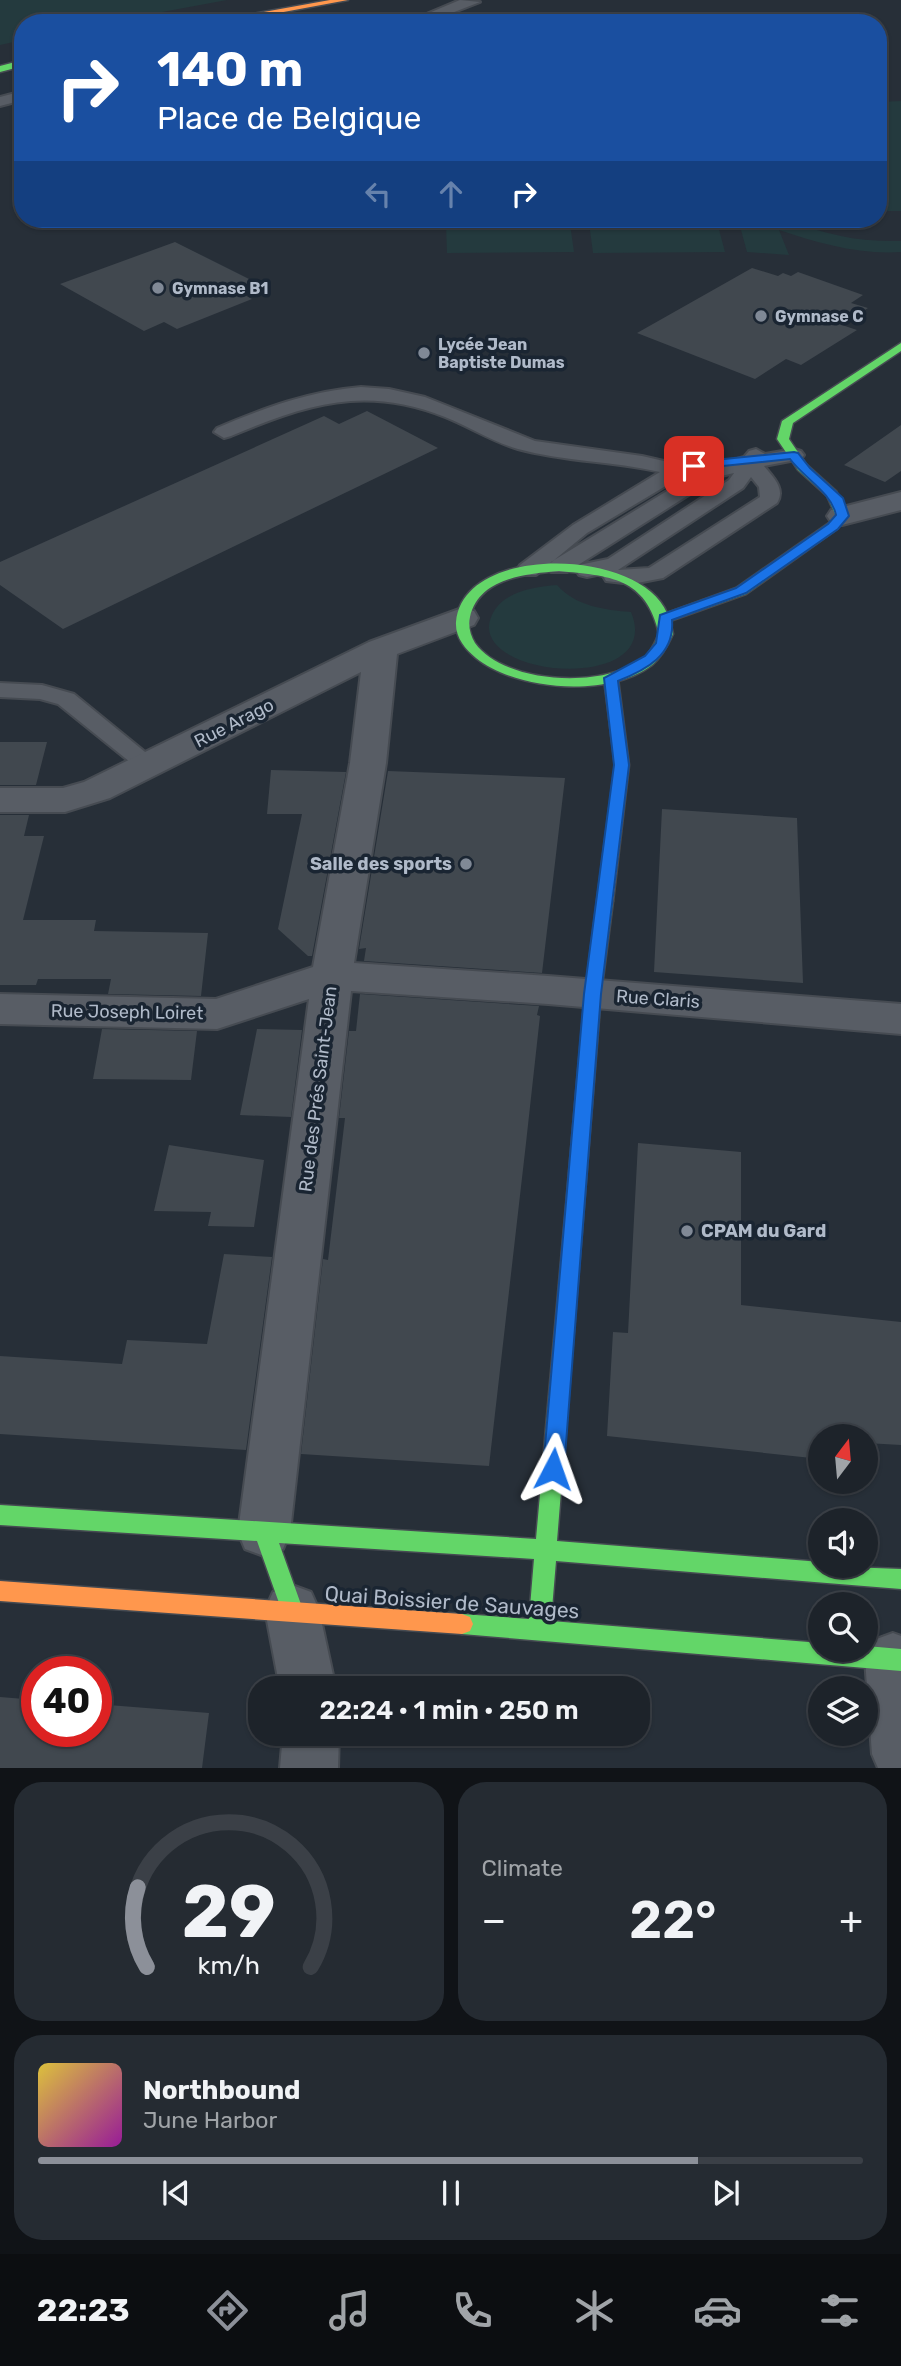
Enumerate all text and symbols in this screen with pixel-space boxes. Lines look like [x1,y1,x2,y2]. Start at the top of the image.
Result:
text: 140 m [157,40,303,98]
icon: right [42,42,133,133]
text: Place de Belgique [157,99,421,137]
icon: left [359,175,397,213]
icon: ahead [432,175,470,213]
icon: right [505,175,543,213]
place label: Gymnase B1 [172,279,268,298]
marker: Gymnase B1 [150,280,166,296]
place label: Gymnase C [775,307,863,326]
marker: Gymnase C [753,308,769,324]
place label: Lycée Jean Baptiste Dumas [438,335,565,372]
marker: Lycée Jean Baptiste Dumas [416,345,432,361]
pin [664,436,724,496]
icon: arrive [675,447,713,485]
street label: Rue Arago [191,694,277,752]
place label: Salle des sports [310,853,452,875]
marker: Salle des sports [458,856,474,872]
street label: Rue des Prés Saint-Jean [294,985,342,1193]
street label: Rue Claris [615,985,701,1013]
street label: Rue Joseph Loiret [51,1000,203,1024]
place label: CPAM du Gard [701,1220,826,1242]
marker: CPAM du Gard [679,1223,695,1239]
north arrow [808,1424,878,1494]
map controls [808,1424,878,1746]
position arrow [516,1432,590,1506]
button: sound [808,1508,878,1578]
street label: Quai Boissier de Sauvages [324,1581,580,1623]
button: search [808,1592,878,1662]
speed limit sign: 40 [21,1656,112,1747]
button: layers [808,1676,878,1746]
text: 22:24 · 1 min · 250 m [319,1695,579,1726]
text: Climate [482,1854,563,1882]
text: 29 [182,1870,276,1956]
text: 22° [629,1889,716,1951]
text: − [482,1897,506,1943]
text: + [839,1897,863,1943]
text: km/h [198,1951,260,1980]
text: Northbound [143,2075,301,2106]
text: June Harbor [143,2106,277,2134]
icon: previous [157,2174,195,2212]
icon: pause [432,2174,470,2212]
icon: next [707,2174,745,2212]
icon: directions [203,2286,252,2335]
icon: music [325,2286,374,2335]
icon: phone [448,2286,497,2335]
icon: climate [570,2286,619,2335]
icon: car [693,2286,742,2335]
icon: filters [815,2286,864,2335]
text: 22:23 [37,2291,130,2329]

